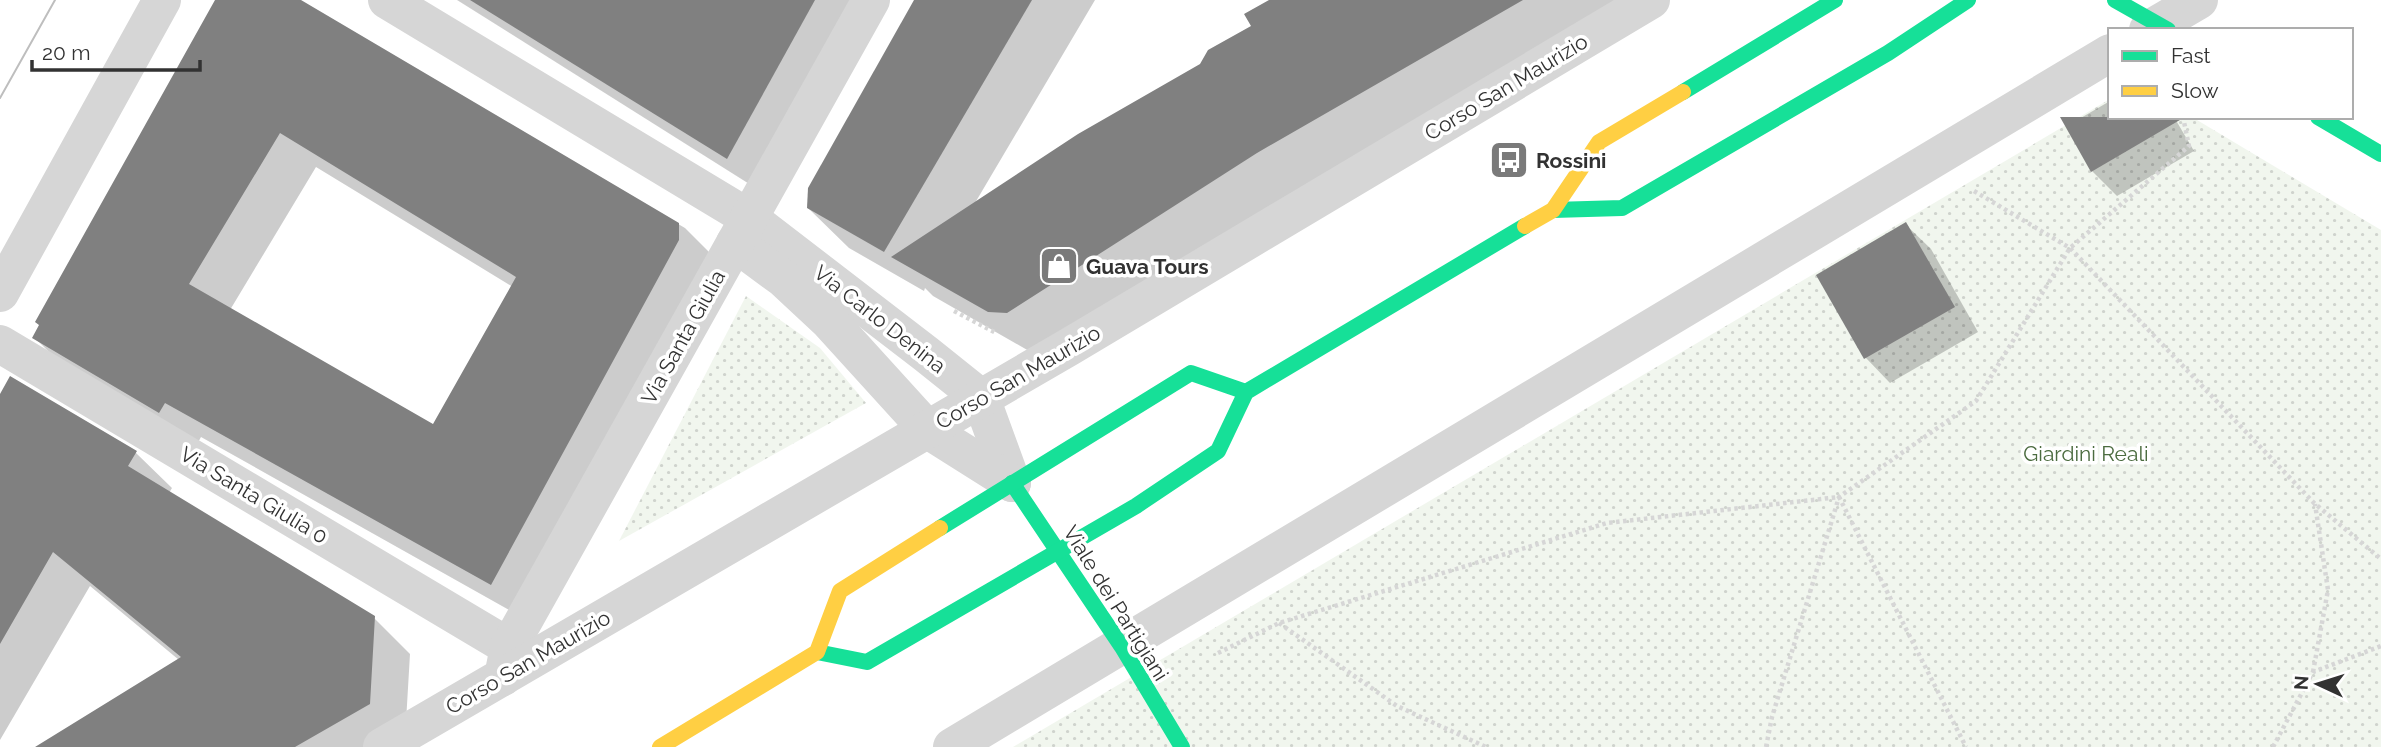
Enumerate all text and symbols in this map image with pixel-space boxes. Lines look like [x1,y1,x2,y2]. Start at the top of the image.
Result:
scale bar [32,28,200,72]
street label: Corso San Maurizio [1420,28,1592,146]
legend [2108,28,2353,119]
text: 20 m [42,40,90,65]
text: Fast [2171,43,2211,68]
text: Slow [2171,78,2219,103]
bus stop icon: Rossini [1488,139,1530,181]
place label: Rossini [1536,148,1606,173]
shop icon: Guava Tours [1038,245,1080,287]
place label: Guava Tours [1086,254,1209,279]
street label: Via Carlo Denina [809,260,951,378]
street label: Via Santa Giulia [636,266,730,408]
street label: Corso San Maurizio [931,320,1105,434]
street label: Via Santa Giulia 0 [176,441,332,549]
park label: Giardini Reali [2023,441,2149,466]
street label: Viale dei Partigiani [1058,521,1174,685]
street label: Corso San Maurizio [441,605,615,719]
north arrow [2283,649,2353,719]
text: N [2290,675,2313,691]

